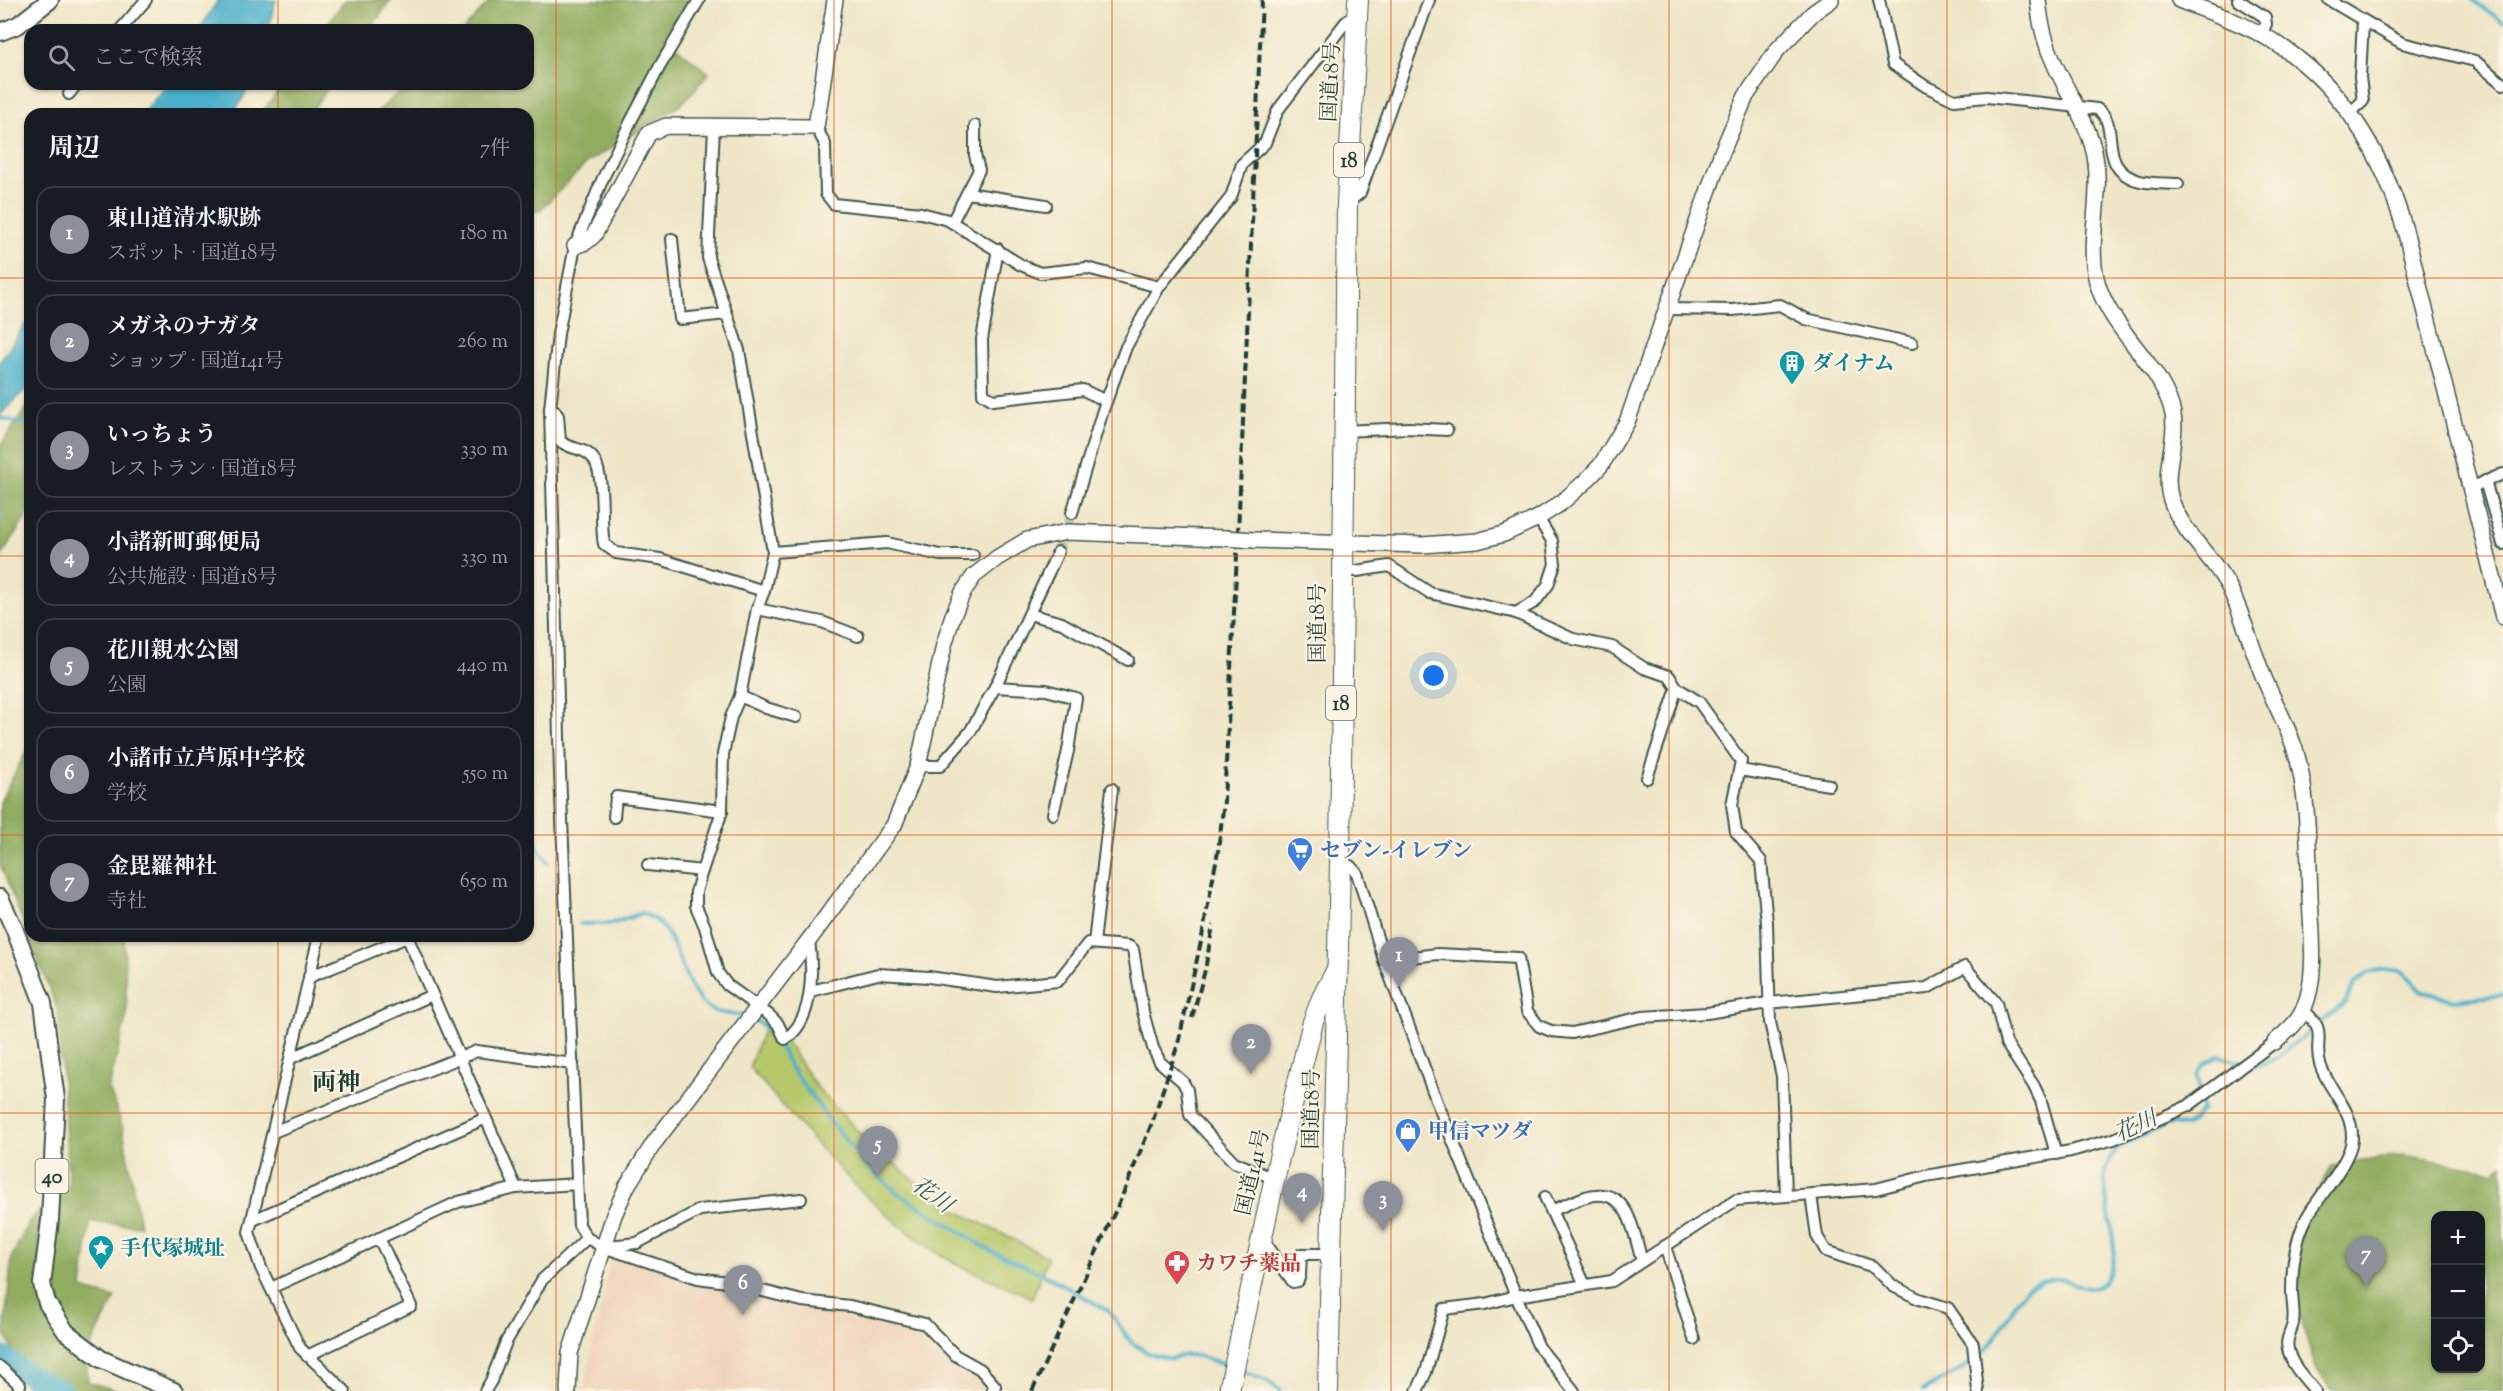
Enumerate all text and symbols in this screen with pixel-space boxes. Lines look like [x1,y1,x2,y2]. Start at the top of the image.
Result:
search box [24,24,534,90]
icon: search [45,41,78,74]
street label: 国道18号 [1315,41,1349,123]
text: ここで検索 [93,43,203,75]
text: 周辺 [48,131,100,168]
text: 7件 [480,135,510,164]
road number: 18 [1334,143,1364,177]
text: 東山道清水駅跡 [107,204,261,236]
text: 1 [66,220,73,249]
text: 180 m [460,220,508,249]
text: スポット · 国道18号 [107,240,277,269]
text: メガネのナガタ [107,312,261,344]
text: 2 [65,328,74,357]
text: 260 m [457,328,508,357]
text: ショップ · 国道141号 [107,348,284,377]
building icon: ダイナム [1777,348,1807,386]
place label: ダイナム [1812,350,1895,380]
text: いっちょう [107,420,217,452]
text: 3 [65,436,74,465]
text: 330 m [461,436,508,465]
text: レストラン · 国道18号 [107,456,297,485]
text: 小諸新町郵便局 [107,528,261,560]
text: 4 [64,544,75,573]
text: 330 m [461,544,508,573]
text: 公共施設 · 国道18号 [107,564,277,593]
street label: 国道18号 [1304,583,1334,663]
text: 花川親水公園 [107,636,239,668]
text: 5 [66,652,73,681]
text: 440 m [457,652,508,681]
your location [1419,661,1448,690]
text: 公園 [107,672,147,701]
road number: 18 [1326,686,1356,720]
text: 小諸市立芦原中学校 [107,744,305,776]
text: 6 [65,760,74,789]
text: 550 m [463,760,508,789]
text: 学校 [107,780,147,809]
supermarket icon: セブン-イレブン [1285,835,1315,873]
place label: セブン-イレブン [1320,837,1472,867]
text: 金毘羅神社 [107,852,217,884]
text: 7 [64,868,75,897]
text: 650 m [460,868,508,897]
text: 寺社 [107,888,147,917]
pin: 1 [1380,938,1418,987]
pin: 2 [1232,1024,1270,1074]
district label: 両神 [312,1067,360,1101]
street label: 国道18号 [1297,1068,1329,1150]
water label: 花川 [2110,1103,2165,1152]
shop icon: 甲信マツダ [1393,1116,1423,1154]
place label: 甲信マツダ [1428,1118,1532,1148]
pin: 5 [858,1126,898,1176]
street label: 国道141号 [1229,1126,1278,1219]
road number: 40 [36,1159,68,1193]
water label: 花川 [904,1171,960,1223]
pin: 4 [1282,1174,1322,1223]
pin: 3 [1364,1182,1402,1231]
map controls [2431,1211,2485,1373]
button: + [2431,1211,2485,1265]
place icon: 手代塚城址 [86,1233,116,1271]
place label: 手代塚城址 [120,1235,225,1265]
pin: 7 [2346,1236,2386,1286]
pharmacy icon: カワチ薬品 [1162,1248,1192,1286]
place label: カワチ薬品 [1196,1250,1301,1280]
button: − [2431,1265,2485,1319]
pin: 6 [724,1266,762,1315]
button: locate [2431,1319,2485,1373]

